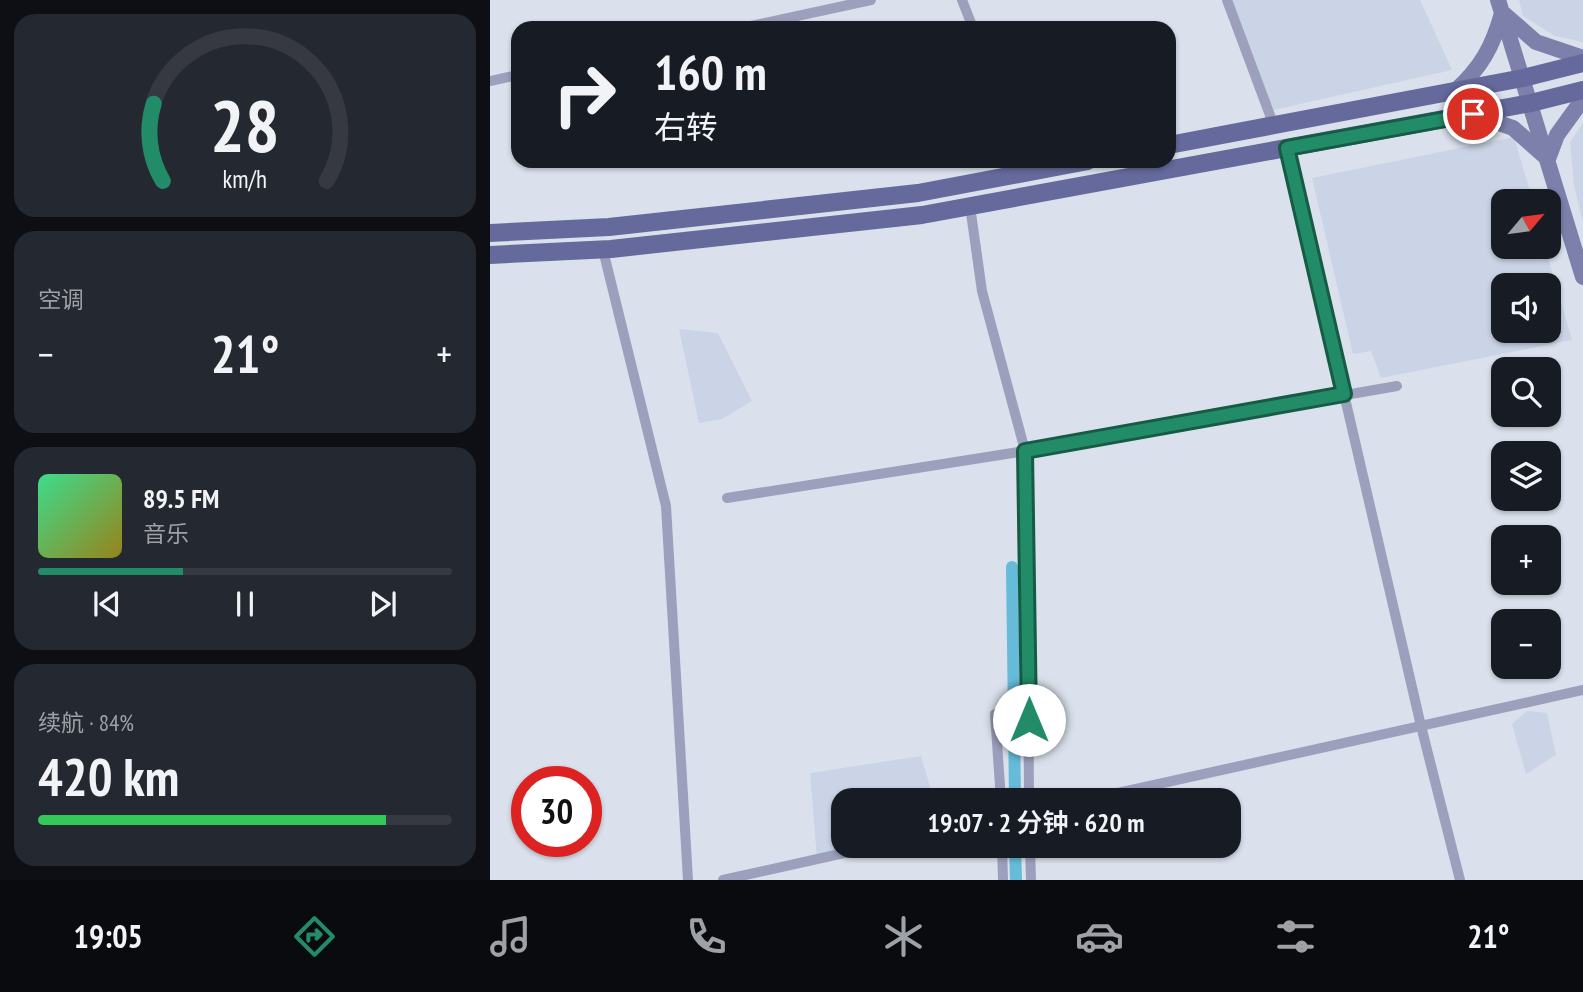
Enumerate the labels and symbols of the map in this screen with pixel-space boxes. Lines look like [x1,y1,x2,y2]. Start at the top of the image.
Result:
pin [1443,84,1503,144]
north arrow [1491,189,1561,259]
position arrow [992,683,1066,757]
speed limit sign: 30 [511,766,602,857]

